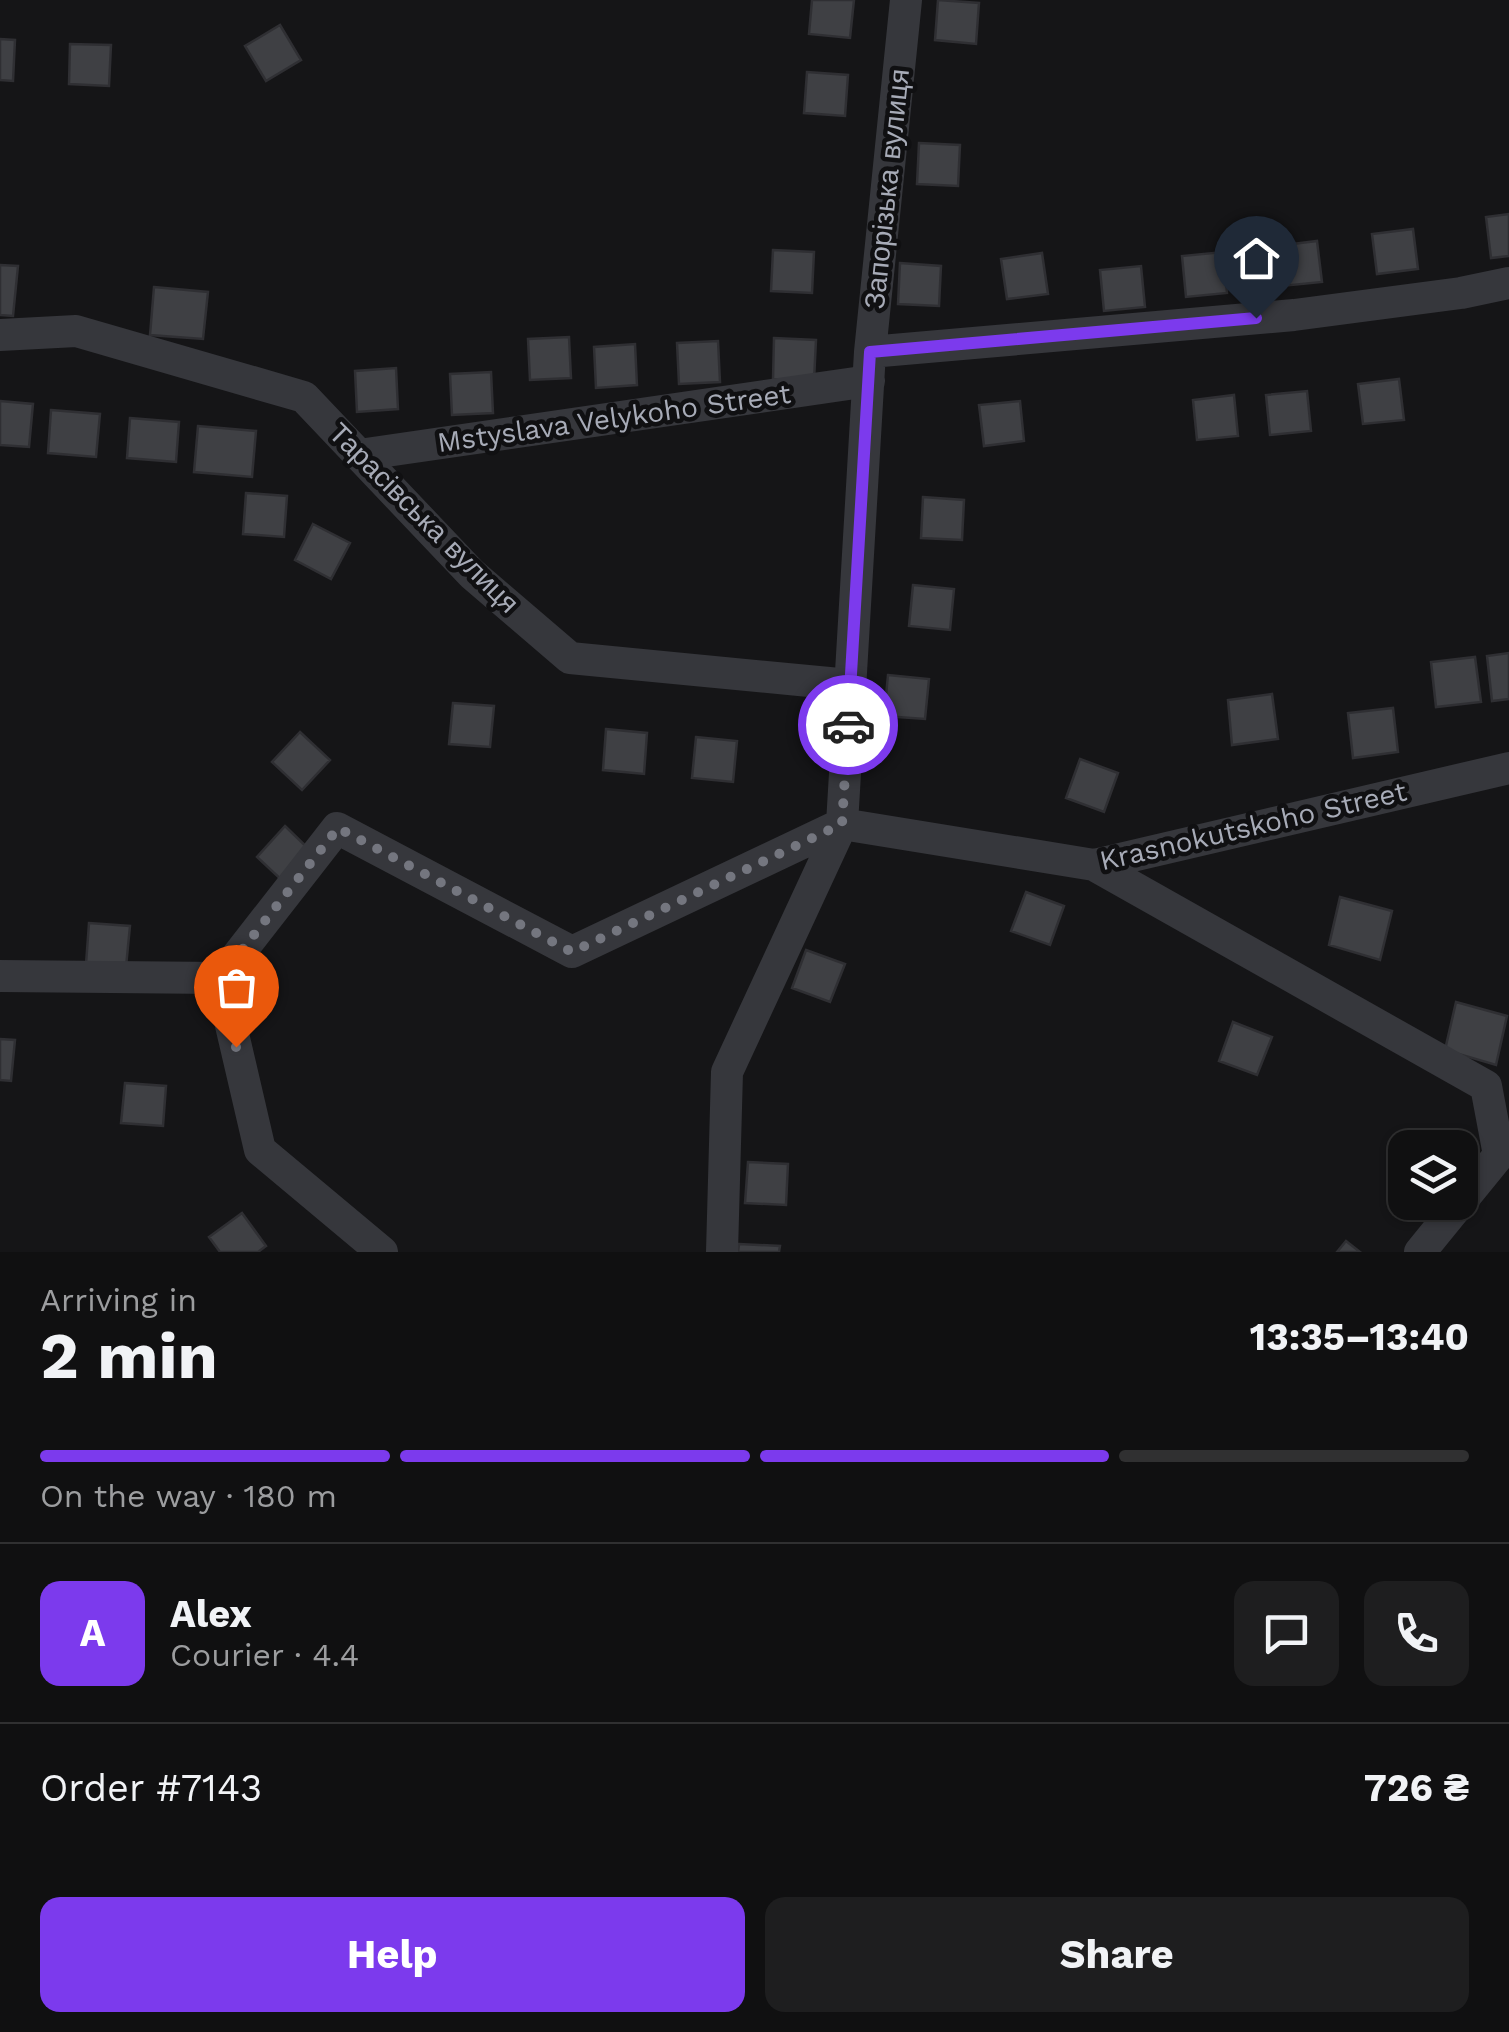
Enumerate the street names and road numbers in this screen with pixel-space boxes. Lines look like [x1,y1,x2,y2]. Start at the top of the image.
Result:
street label: Запорізька вулиця [858,67,916,311]
street label: Mstyslava Velykoho Street [435,377,793,459]
street label: Тарасівська вулиця [322,416,526,620]
street label: Krasnokutskoho Street [1096,775,1410,877]

